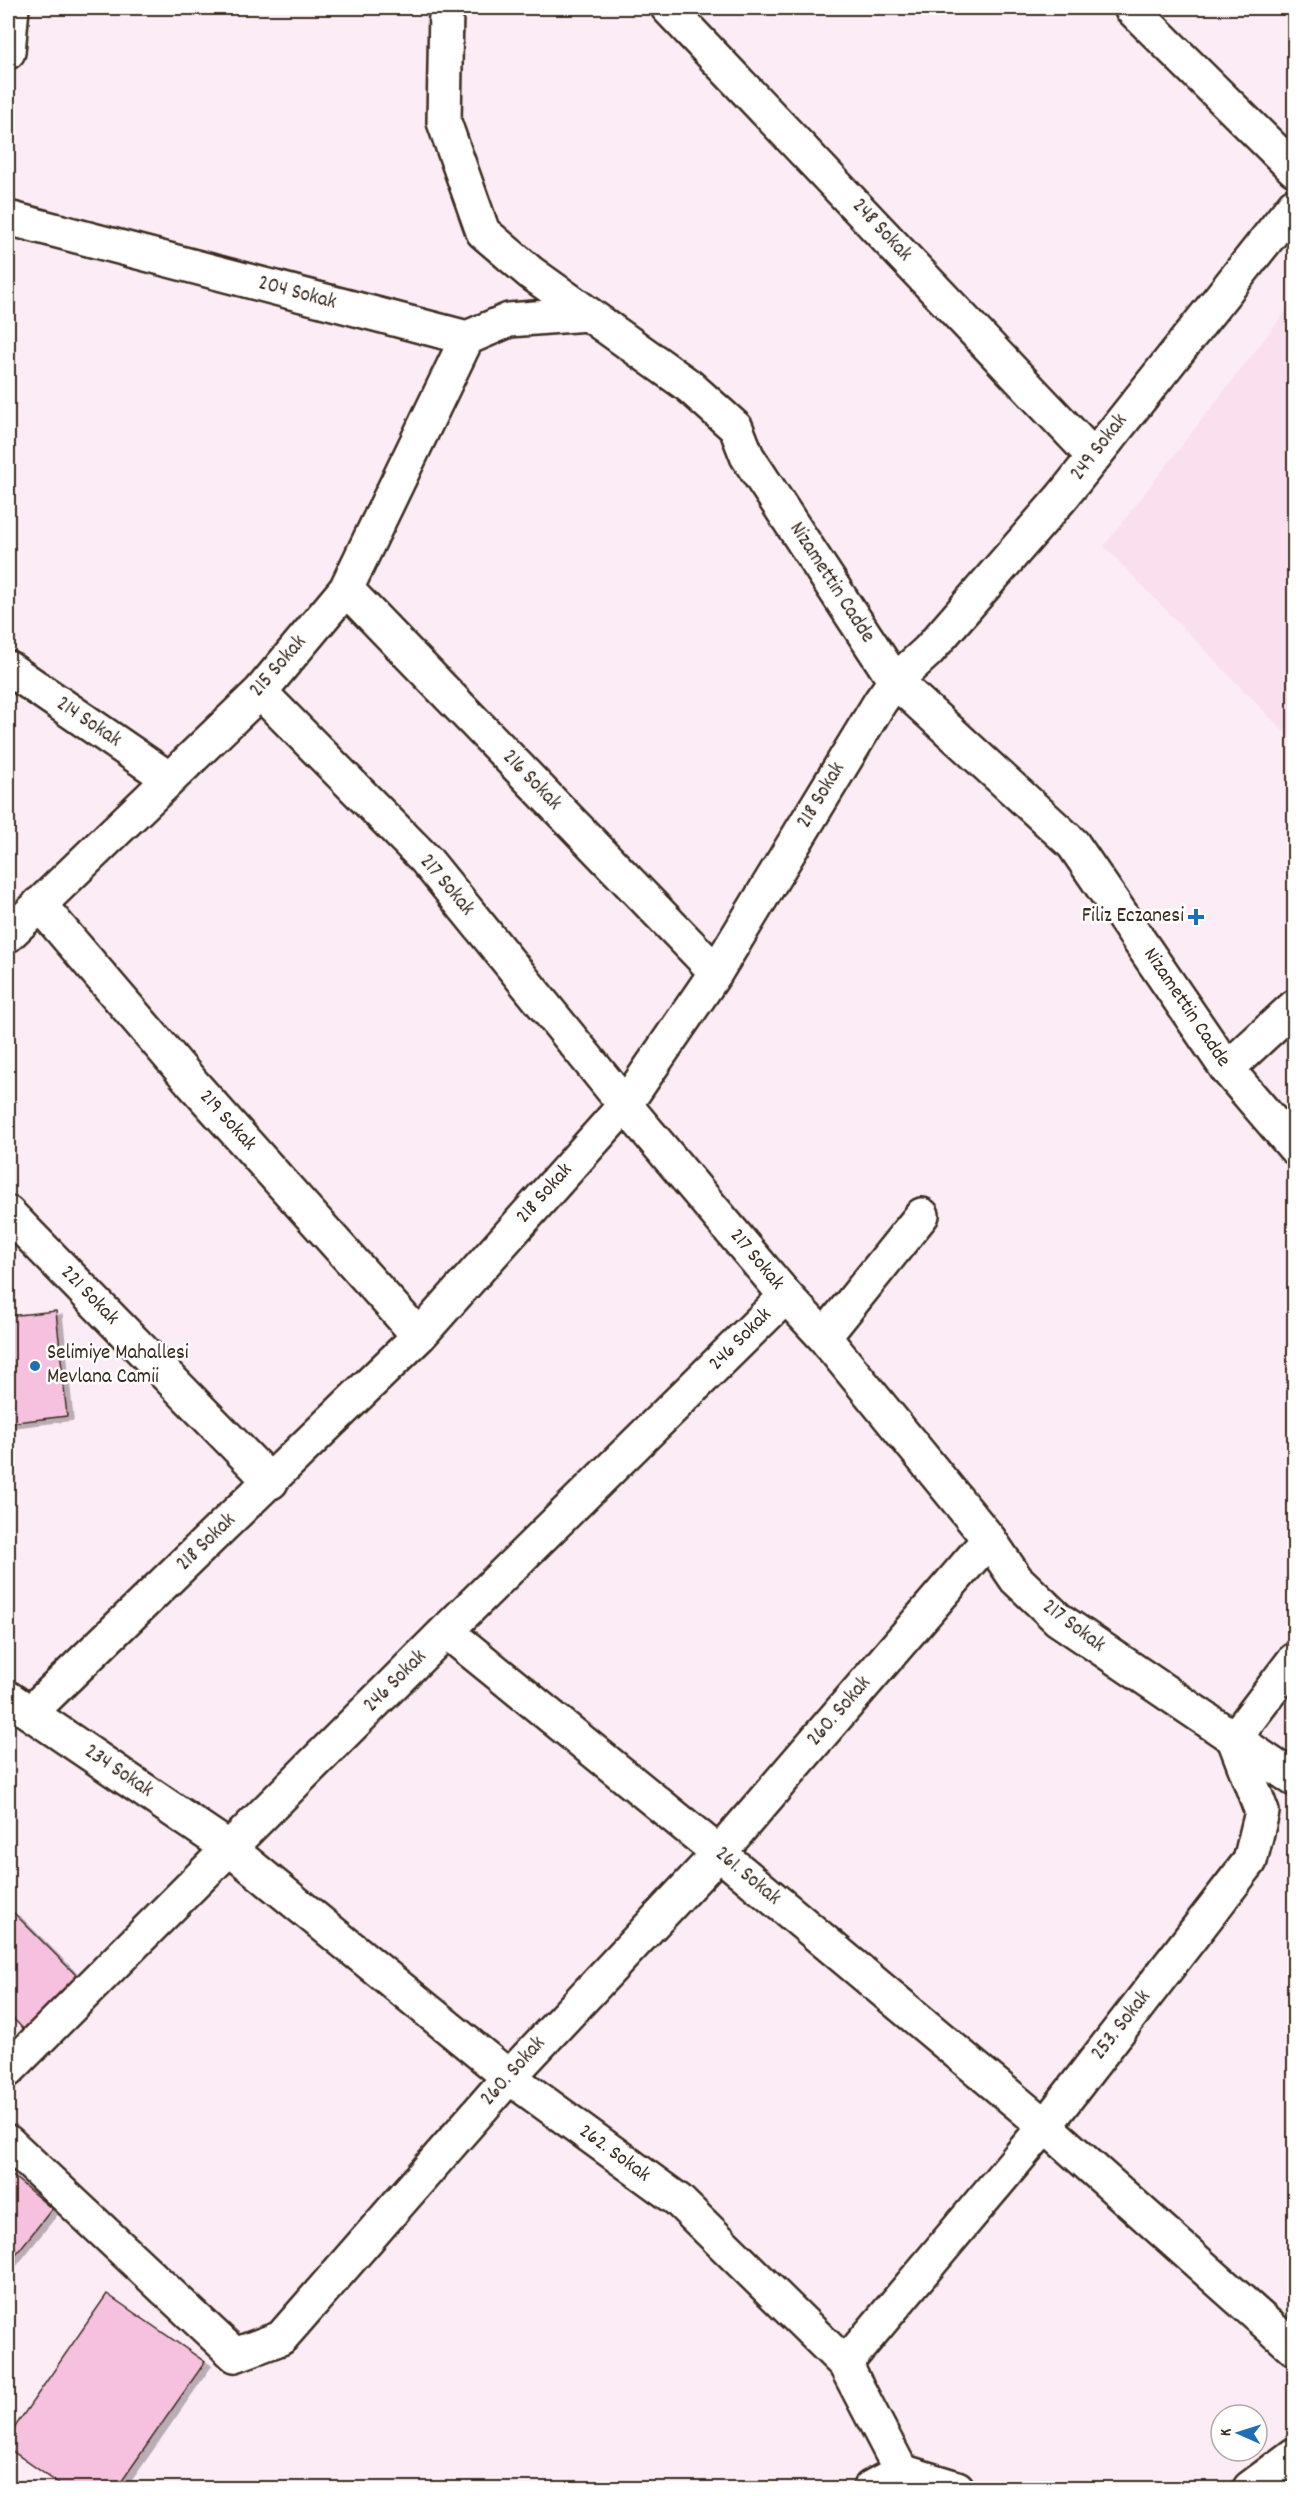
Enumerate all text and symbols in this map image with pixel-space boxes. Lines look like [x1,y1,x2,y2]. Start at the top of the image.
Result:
street label: 248 Sokak [844,193,918,269]
street label: 204 Sokak [255,269,339,319]
street label: 249 Sokak [1064,408,1136,488]
street label: Nizamettin Cadde [781,517,881,649]
street label: 215 Sokak [243,629,315,705]
street label: 214 Sokak [49,690,127,756]
street label: 216 Sokak [494,744,568,818]
street label: 218 Sokak [790,757,854,835]
street label: 217 Sokak [411,849,481,923]
place label: Filiz Eczanesi [1082,902,1184,932]
marker: Filiz Eczanesi [1189,910,1203,924]
street label: Nizamettin Cadde [1135,942,1237,1074]
street label: 219 Sokak [191,1084,263,1158]
street label: 218 Sokak [510,1157,580,1231]
street label: 217 Sokak [721,1223,791,1297]
street label: 221 Sokak [53,1259,125,1333]
street label: 246 Sokak [703,1302,779,1378]
place label: Selimiye Mahallesi Mevlana Camii [47,1339,189,1393]
marker: Selimiye Mahallesi Mevlana Camii [28,1359,42,1373]
street label: 218 Sokak [170,1507,244,1579]
street label: 217 Sokak [1035,1593,1111,1661]
street label: 246 Sokak [358,1644,434,1720]
street label: 260. Sokak [801,1670,879,1754]
street label: 234 Sokak [77,1738,159,1806]
street label: 261. Sokak [707,1840,787,1914]
street label: 253. Sokak [1085,1984,1159,2068]
street label: 260. Sokak [474,2030,554,2114]
street label: 262. Sokak [572,2118,656,2190]
north arrow [1209,2403,1269,2463]
text: K [1215,2427,1238,2437]

